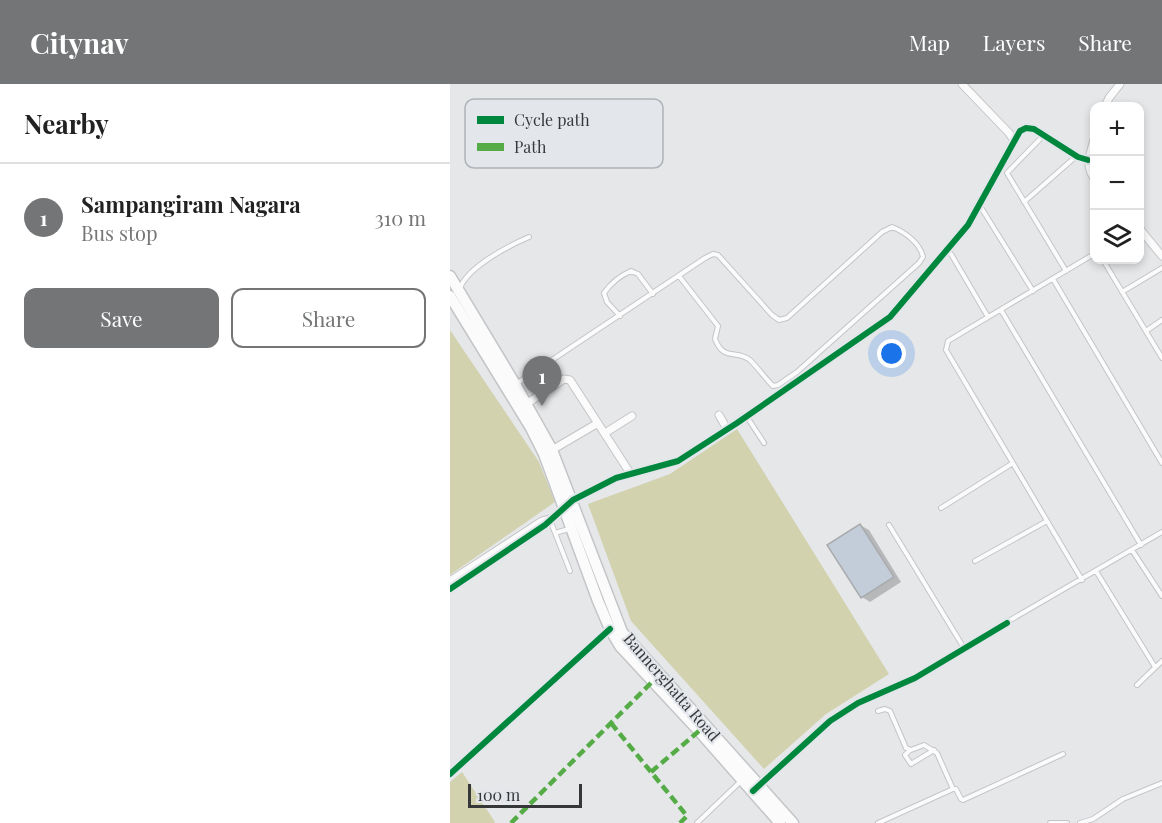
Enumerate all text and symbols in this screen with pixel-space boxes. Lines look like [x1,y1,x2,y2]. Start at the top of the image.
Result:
text: Citynav [30,24,129,61]
text: Map [909,28,950,56]
text: Layers [983,28,1045,56]
text: Share [1078,28,1132,56]
legend [465,99,663,168]
map controls [1090,102,1144,264]
button: + [1090,102,1144,156]
text: Nearby [24,106,109,141]
text: Cycle path [514,109,590,130]
text: Path [514,136,547,157]
button: − [1090,156,1144,210]
text: Sampangiram Nagara [81,189,301,219]
text: 1 [40,204,47,231]
text: 310 m [375,204,426,231]
button: layers [1090,210,1144,264]
text: Bus stop [81,219,158,246]
button: Save [24,288,219,348]
button: Share [231,288,426,348]
your location [877,339,906,368]
pin: 1 [522,356,562,406]
street label: Bannerghatta Road [620,628,725,745]
scale bar [468,781,582,808]
text: 100 m [477,784,520,805]

